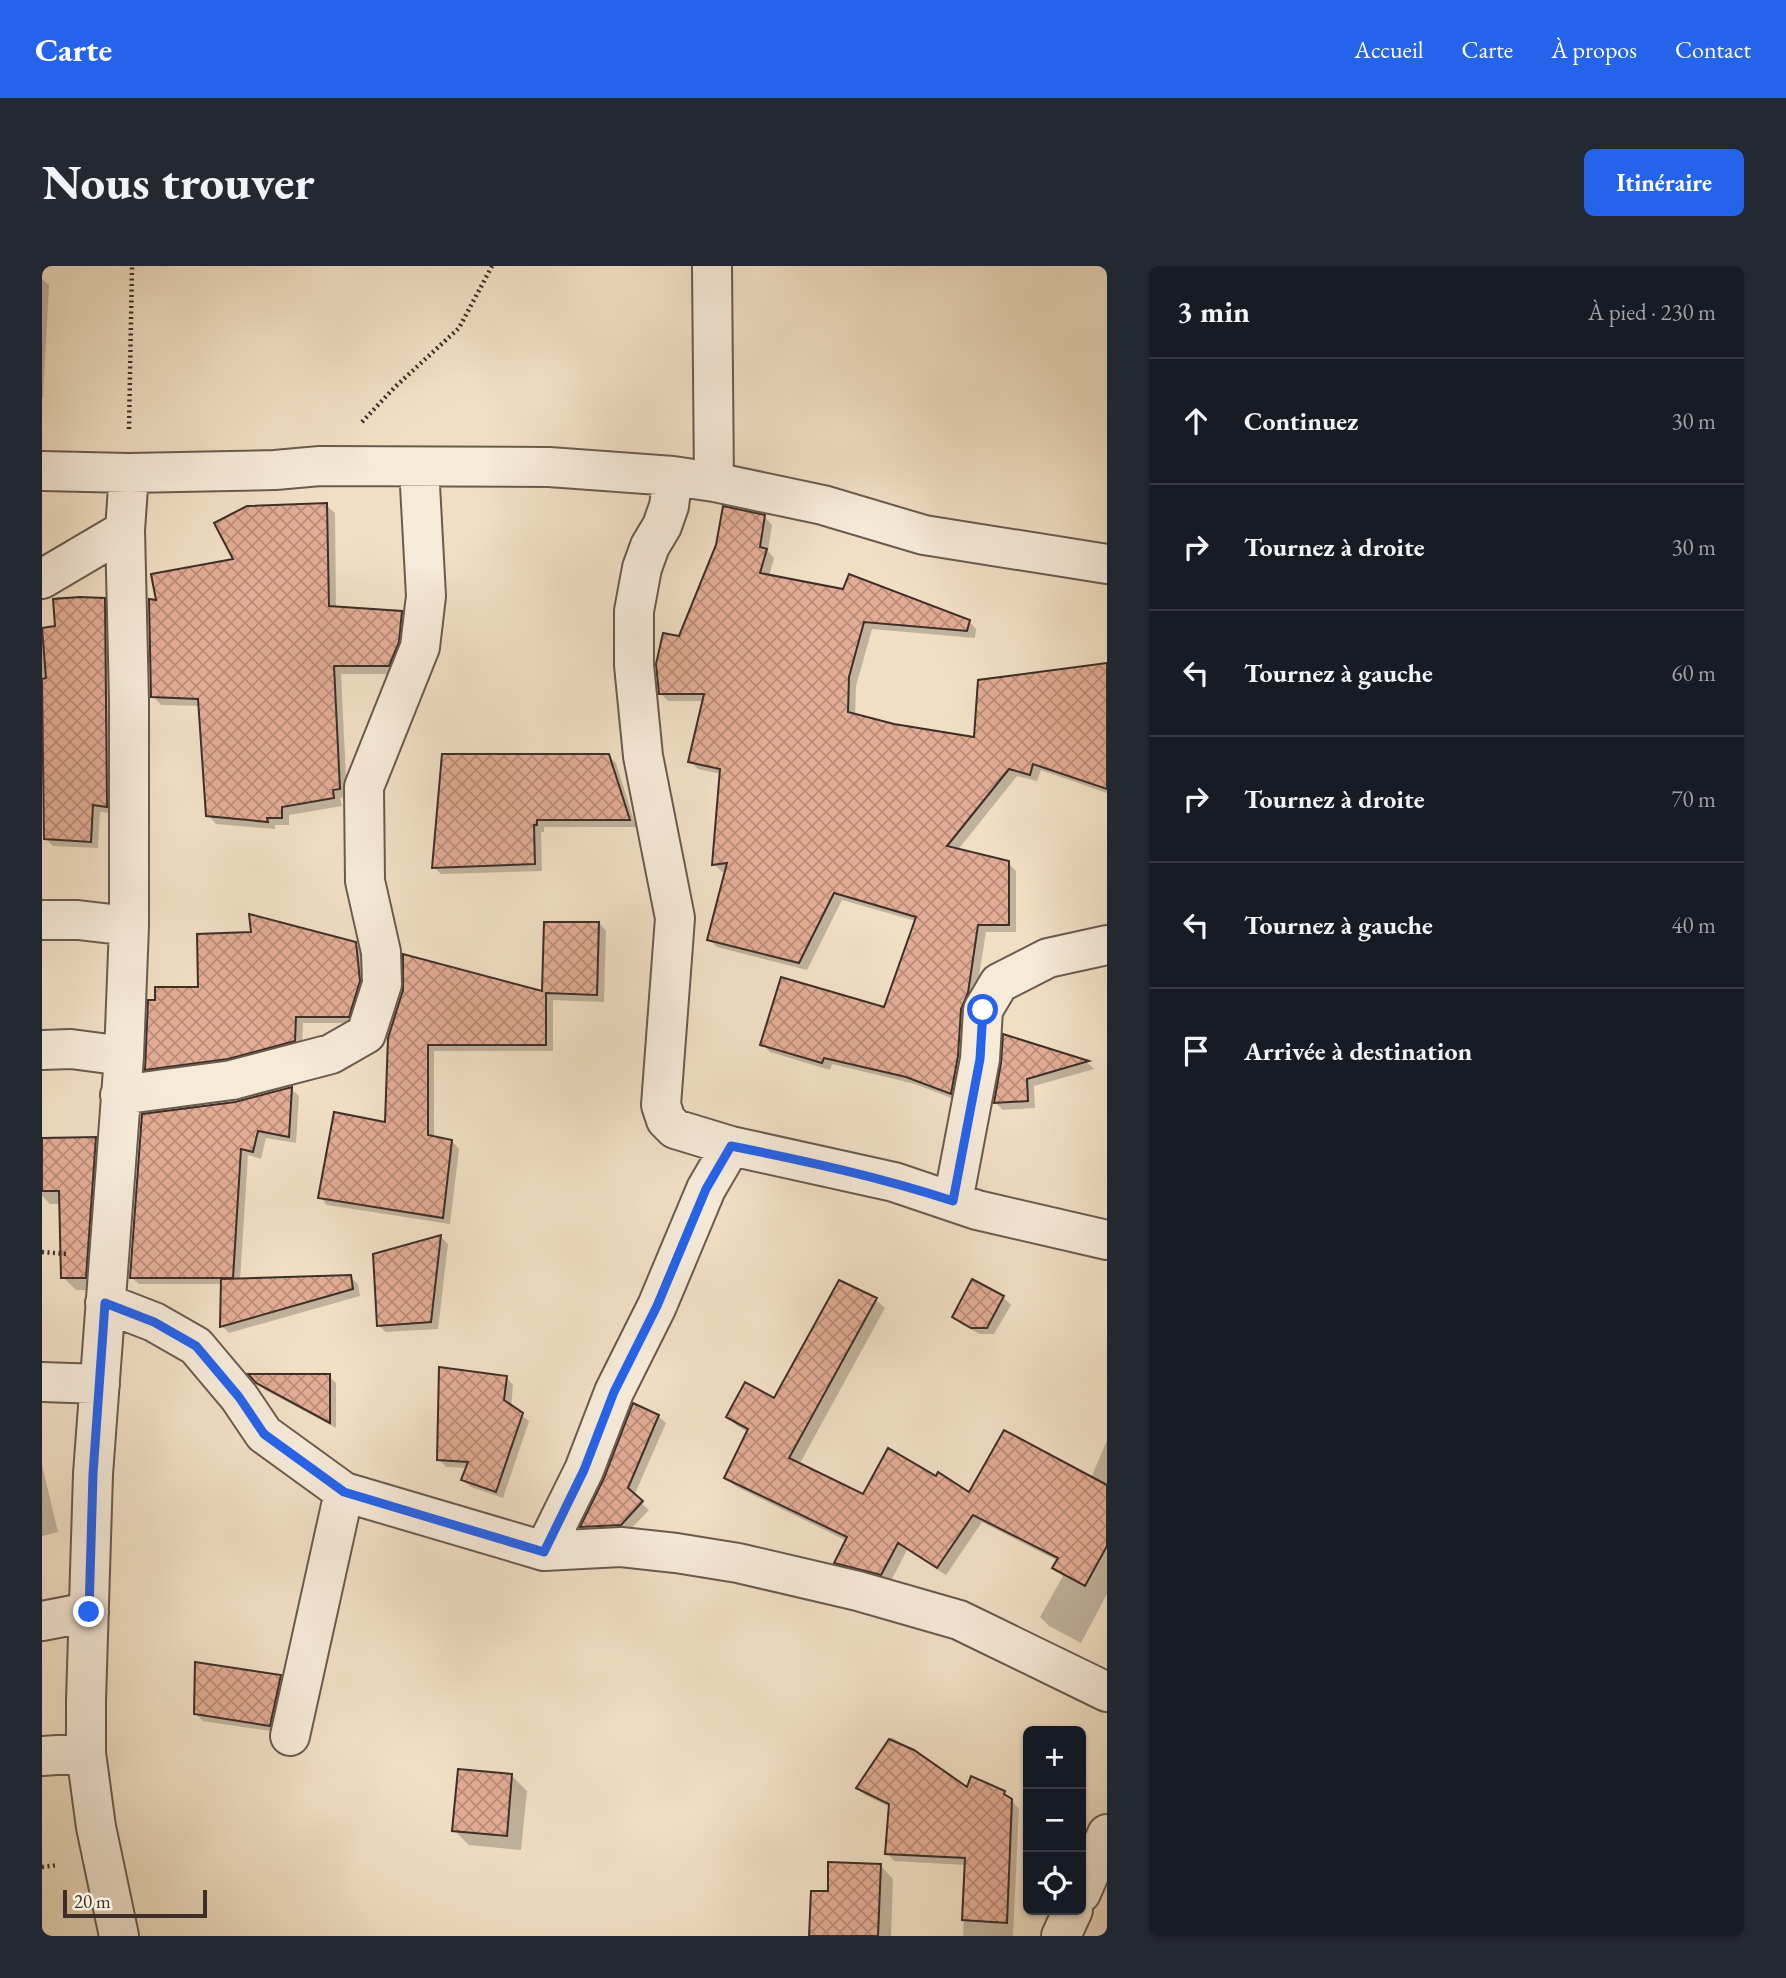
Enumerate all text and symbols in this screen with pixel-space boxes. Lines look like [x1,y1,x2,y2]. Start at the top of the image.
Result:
text: Carte [35,28,112,71]
text: Accueil [1354,34,1424,65]
text: Carte [1462,34,1513,65]
text: À propos [1551,34,1637,65]
text: Contact [1675,34,1751,65]
button: Itinéraire [1584,149,1744,216]
text: Nous trouver [42,150,315,214]
text: 3 min [1177,292,1250,331]
text: À pied · 230 m [1588,297,1716,327]
icon: ahead [1177,402,1215,440]
text: Continuez [1244,404,1358,438]
text: 30 m [1671,406,1716,436]
icon: right [1177,528,1215,566]
text: Tournez à droite [1244,530,1425,564]
text: 30 m [1671,532,1716,562]
icon: left [1177,654,1215,692]
text: Tournez à gauche [1244,656,1433,690]
text: 60 m [1671,658,1716,688]
icon: right [1177,780,1215,818]
text: Tournez à droite [1244,782,1425,816]
text: 70 m [1671,784,1716,814]
icon: left [1177,906,1215,944]
text: Tournez à gauche [1244,908,1433,942]
text: 40 m [1671,910,1716,940]
route start [967,994,998,1025]
icon: arrive [1177,1032,1215,1070]
text: Arrivée à destination [1244,1034,1472,1068]
route end [73,1596,104,1627]
map controls [1023,1726,1086,1915]
button: + [1023,1726,1086,1789]
button: − [1023,1789,1086,1852]
button: locate [1023,1852,1086,1915]
scale bar [63,1887,206,1919]
text: 20 m [74,1889,111,1914]

